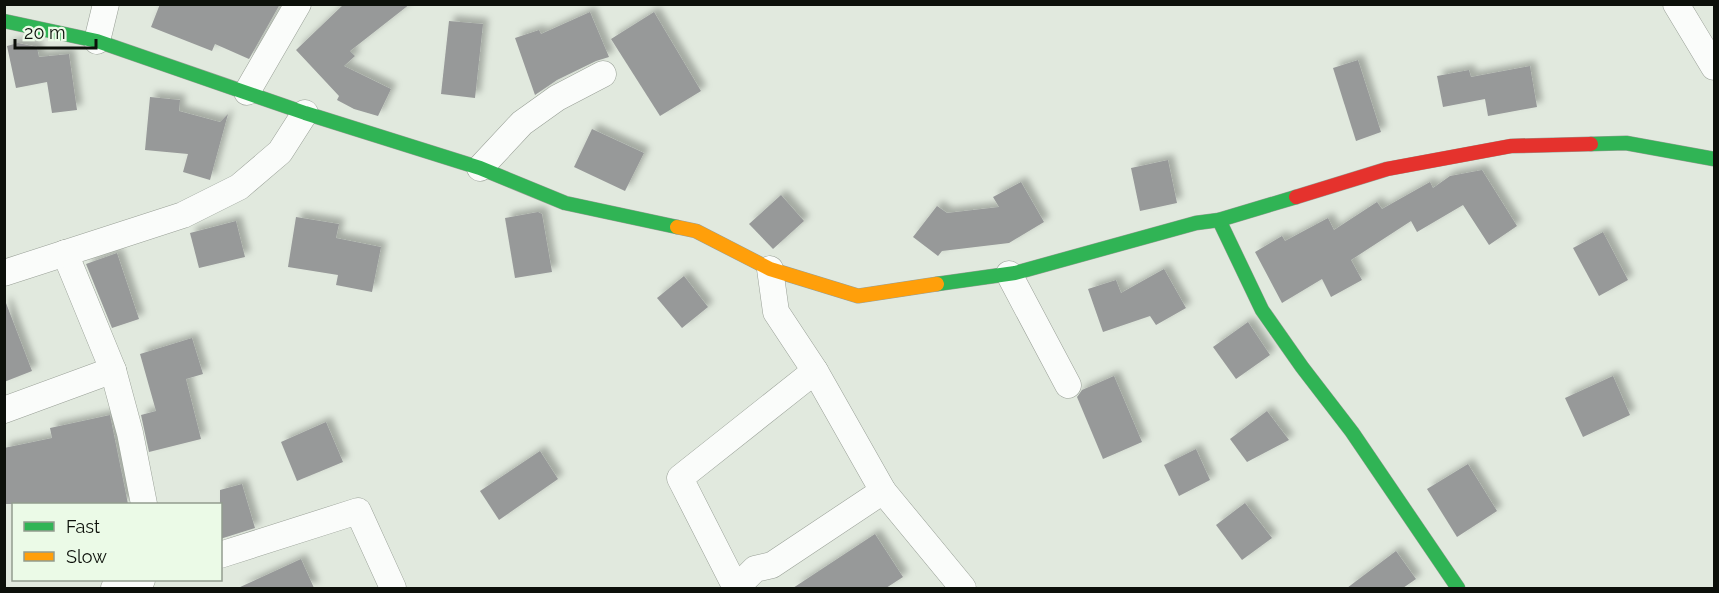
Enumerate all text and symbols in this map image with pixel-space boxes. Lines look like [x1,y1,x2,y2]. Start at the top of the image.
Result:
scale bar [15,12,96,50]
text: 20 m [24,22,66,43]
legend [12,503,222,581]
text: Fast [66,516,100,537]
text: Slow [66,546,107,567]

